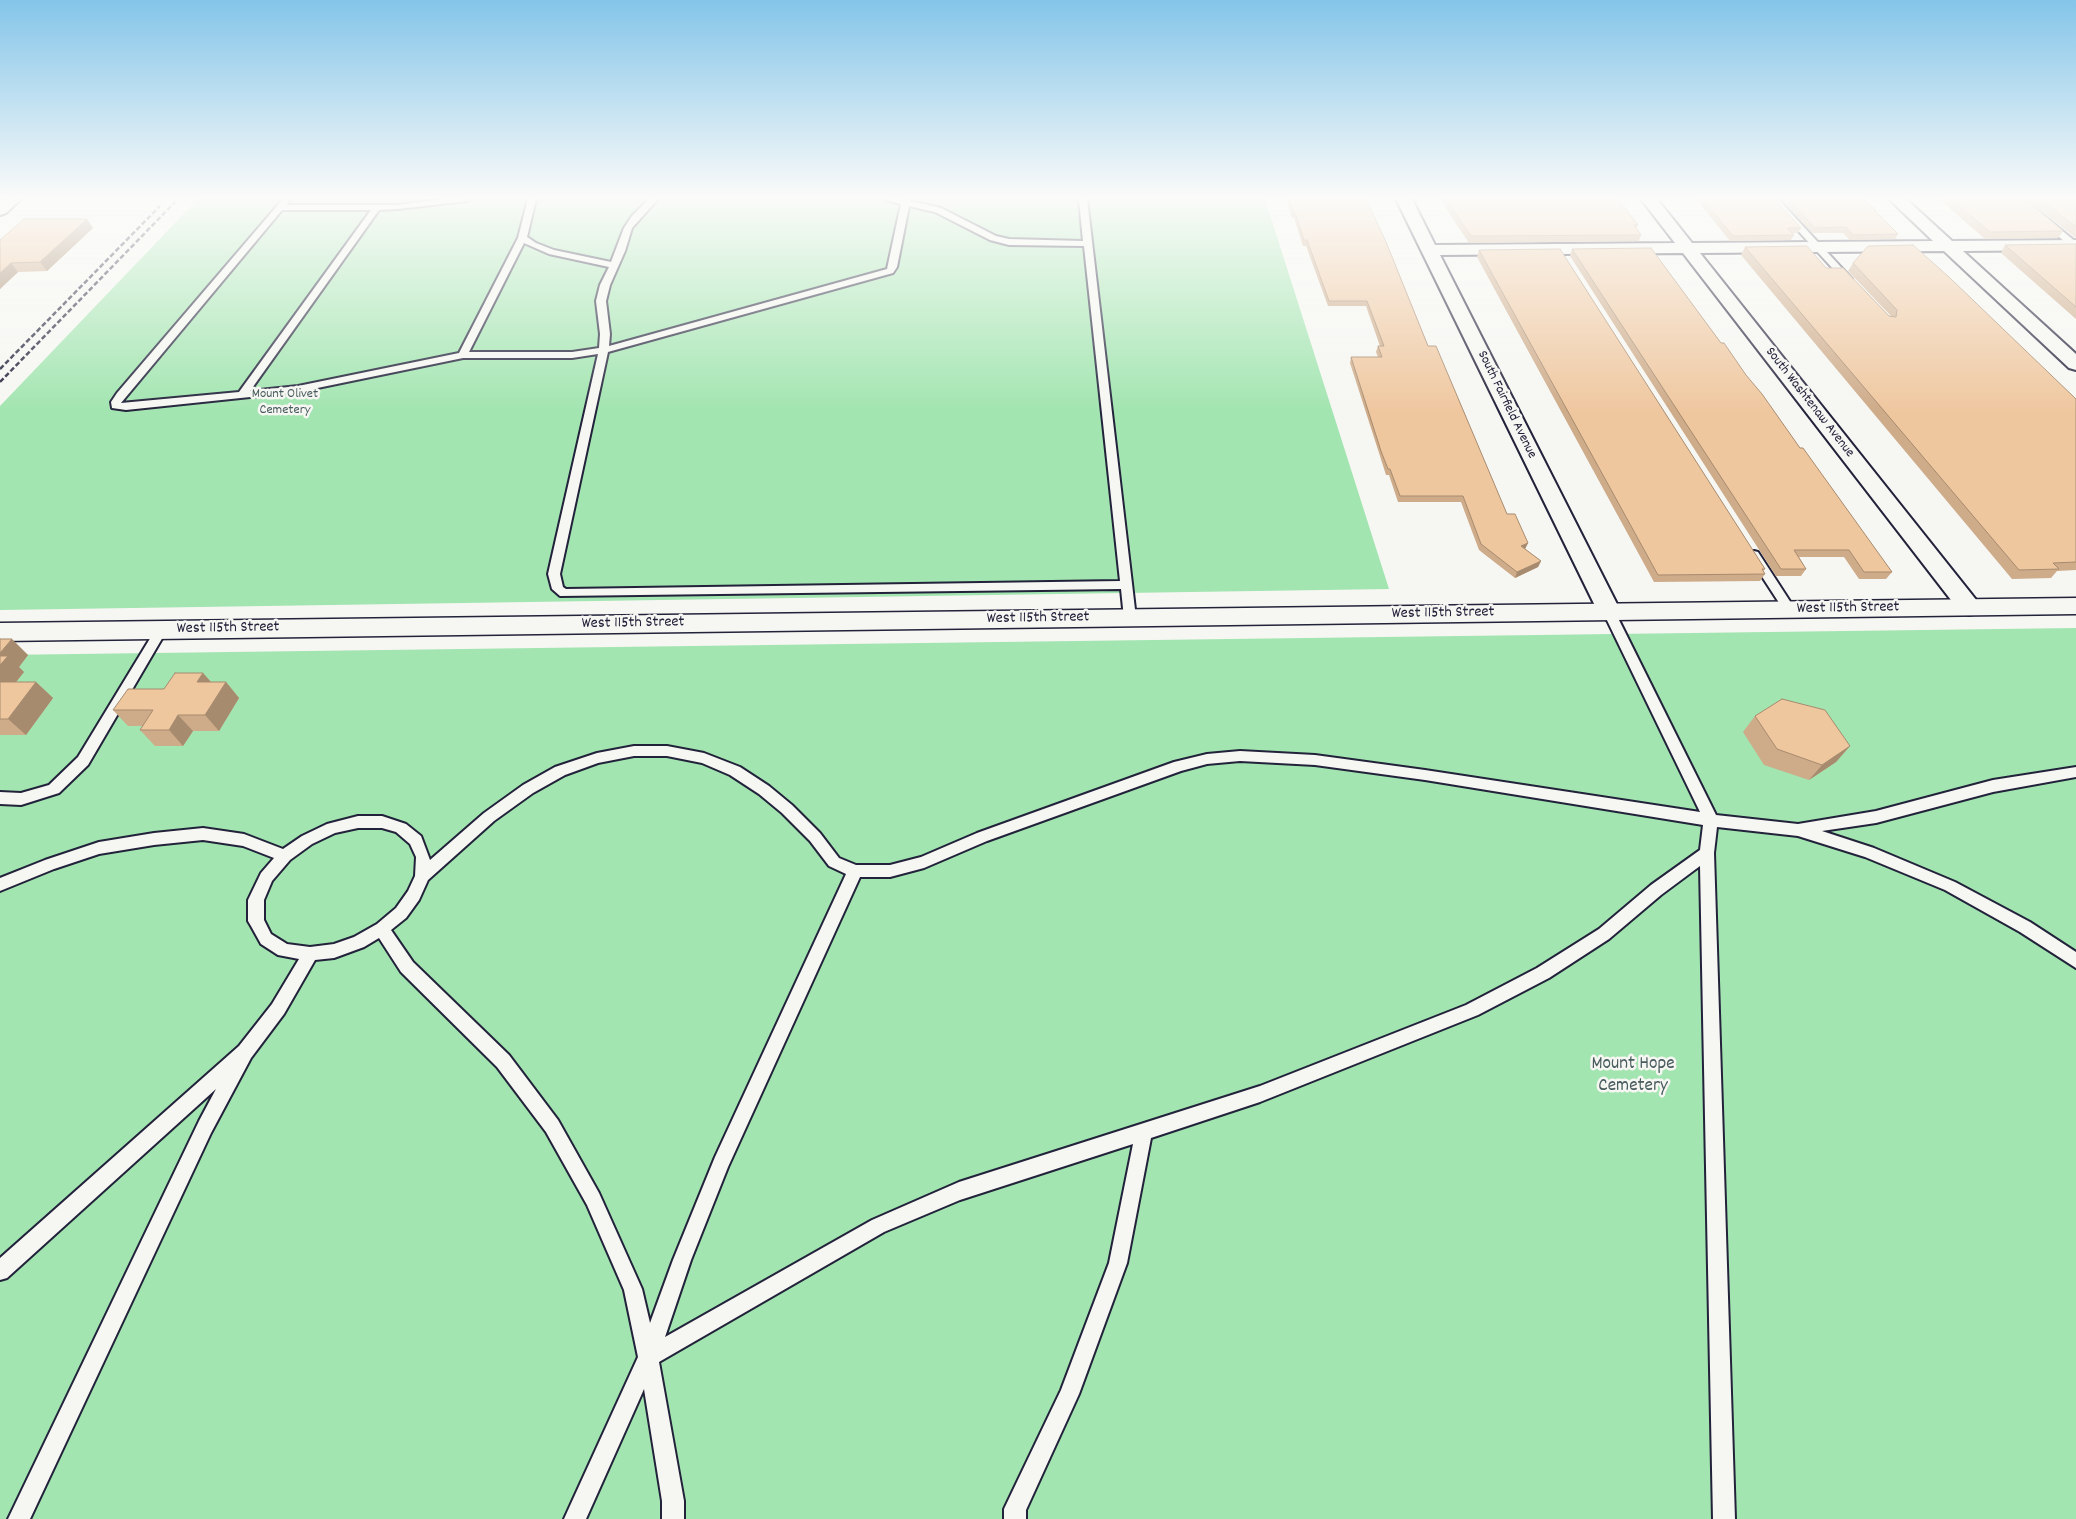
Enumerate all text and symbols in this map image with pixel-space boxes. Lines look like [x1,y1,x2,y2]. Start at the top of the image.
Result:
street label: South Washtenaw Avenue [1761,345,1857,461]
street label: South Fairfield Avenue [1473,348,1539,462]
park label: Mount Olivet Cemetery [252,387,318,420]
street label: West 115th Street [1796,599,1900,619]
street label: West 115th Street [1391,604,1495,624]
street label: West 115th Street [986,609,1090,629]
street label: West 115th Street [581,614,685,634]
street label: West 115th Street [176,619,280,639]
park label: Mount Hope Cemetery [1591,1054,1675,1098]

